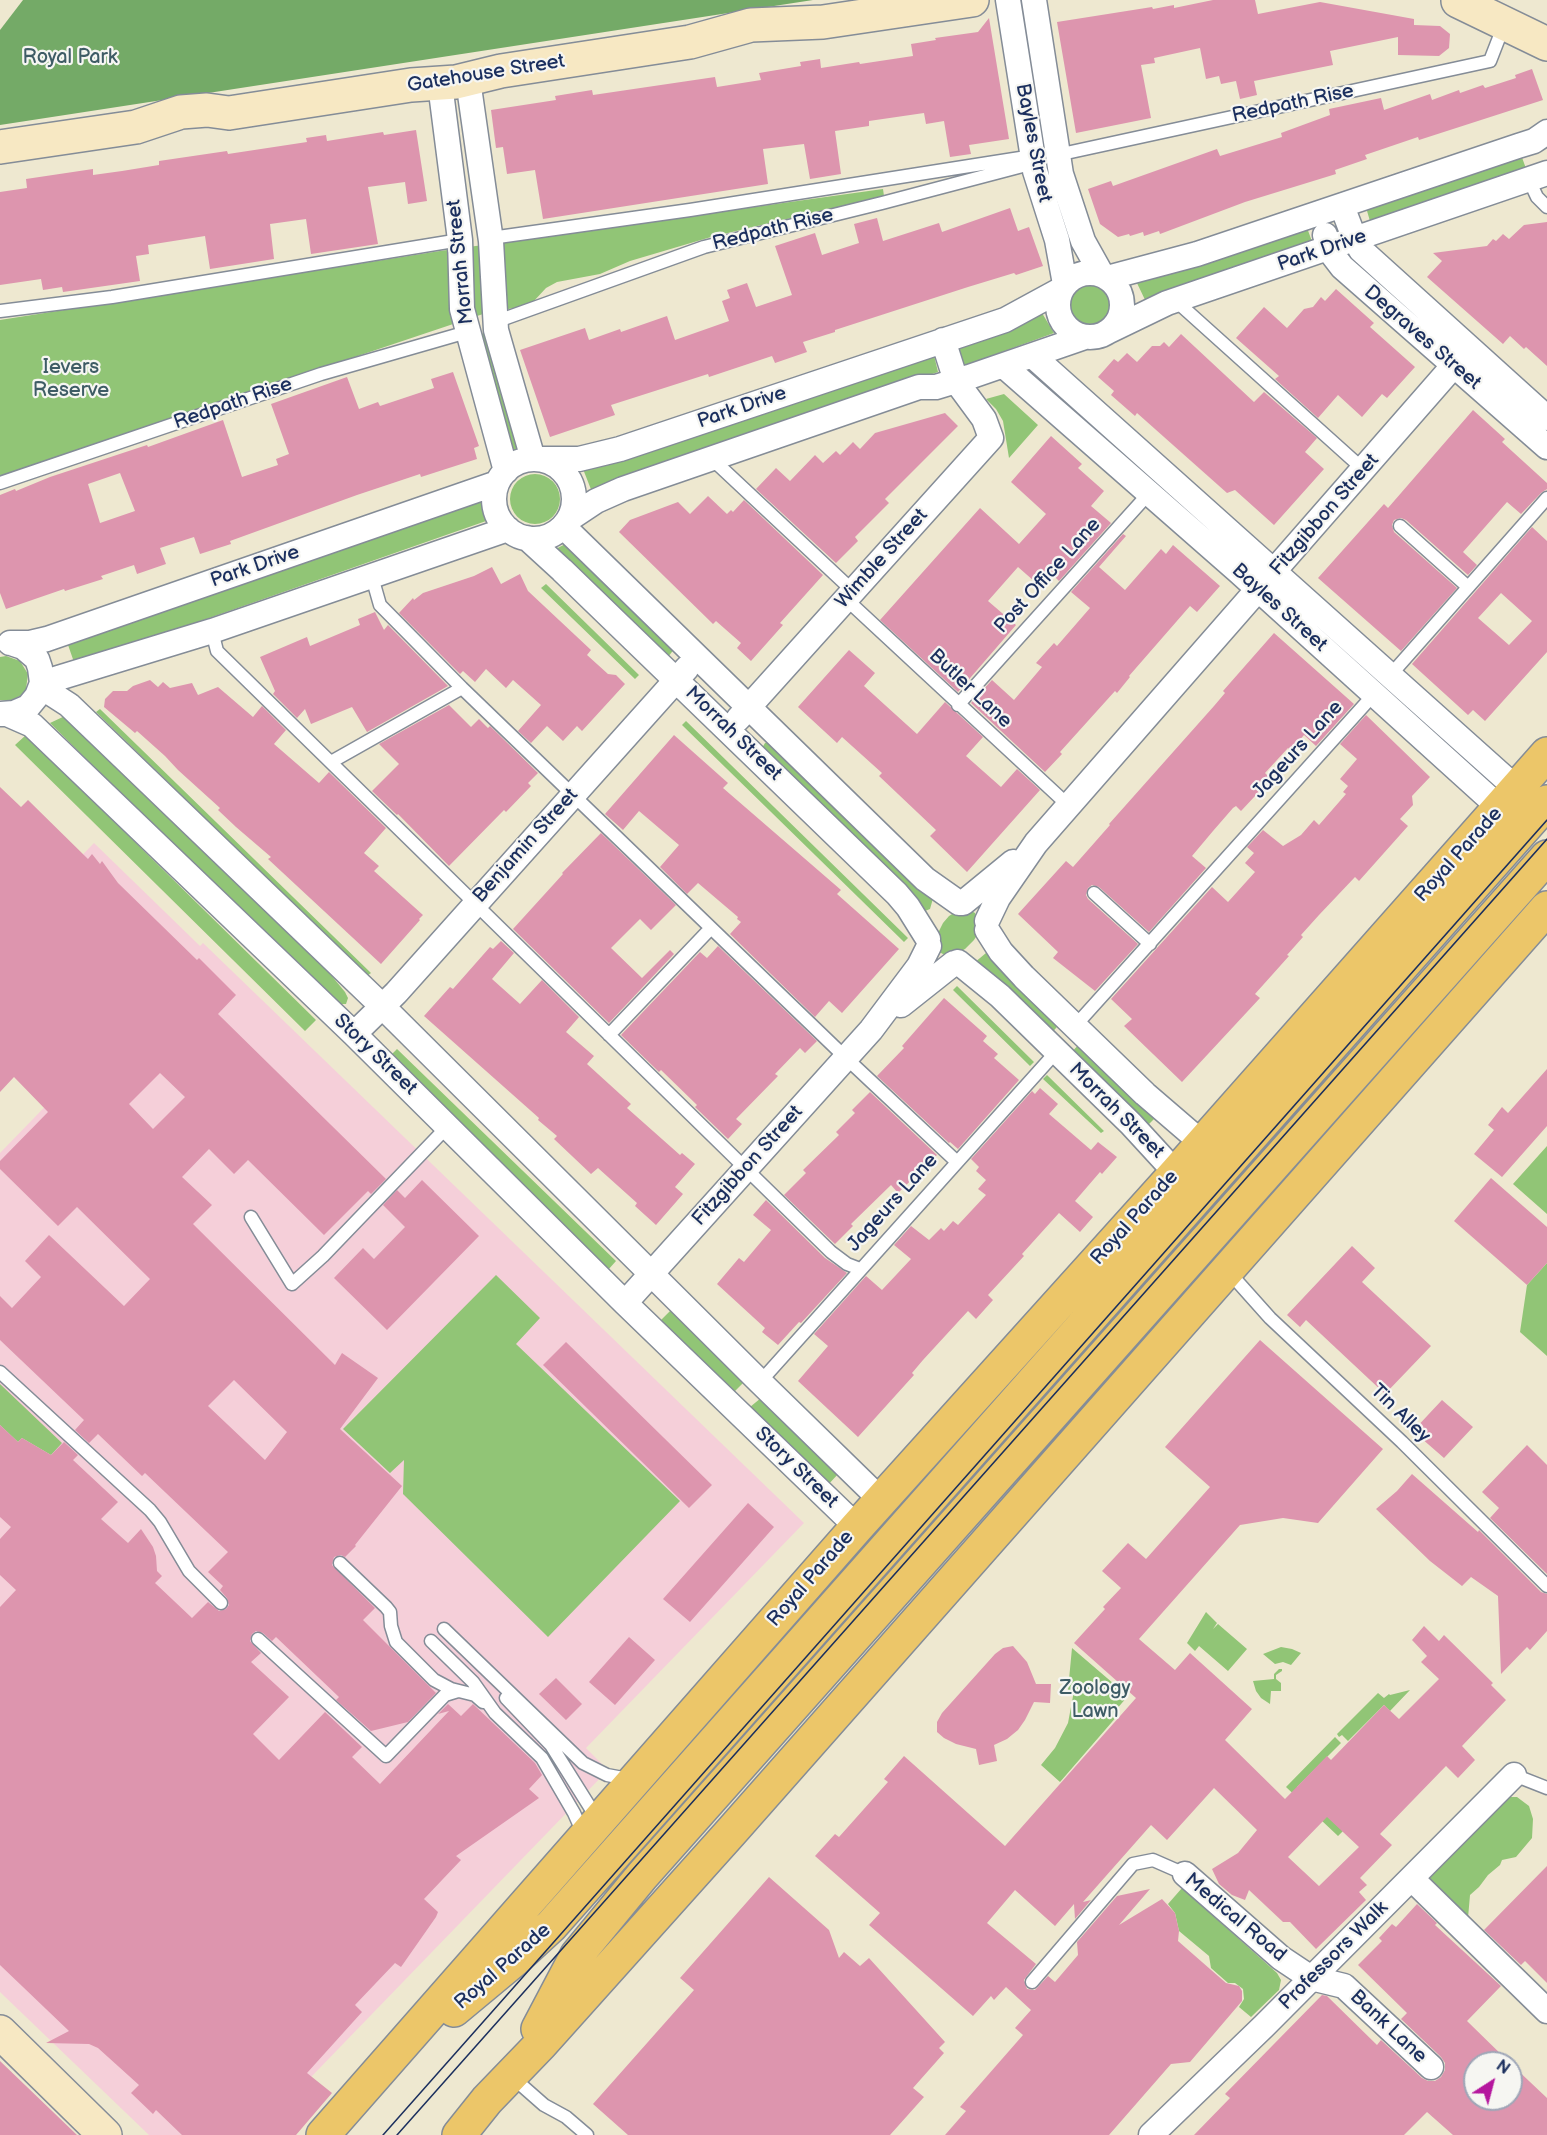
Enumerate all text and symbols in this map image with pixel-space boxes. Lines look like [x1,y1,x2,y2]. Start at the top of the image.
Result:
park label: Royal Park [22,46,118,70]
street label: Gatehouse Street [406,50,566,98]
street label: Redpath Rise [1230,79,1356,129]
street label: Bayles Street [1010,82,1056,204]
street label: Morrah Street [443,198,479,326]
street label: Redpath Rise [710,203,836,257]
street label: Park Drive [1274,225,1370,277]
street label: Degraves Street [1359,281,1485,395]
park label: Ievers Reserve [33,356,109,403]
street label: Redpath Rise [171,373,295,435]
street label: Park Drive [694,382,790,434]
street label: Fitzgibbon Street [1266,449,1384,581]
street label: Wimble Street [831,504,933,614]
street label: Post Office Lane [990,513,1106,639]
street label: Park Drive [207,541,303,593]
street label: Bayles Street [1226,559,1332,657]
street label: Butler Lane [923,644,1017,734]
street label: Morrah Street [680,682,786,786]
street label: Jageurs Lane [1248,696,1348,804]
street label: Benjamin Street [468,784,584,908]
street label: Royal Parade [1410,803,1508,907]
street label: Story Street [328,1009,422,1101]
street label: Morrah Street [1063,1058,1169,1164]
street label: Fitzgibbon Street [688,1101,808,1231]
street label: Jageurs Lane [843,1149,943,1257]
street label: Royal Parade [1086,1166,1184,1270]
street label: Tin Alley [1365,1380,1435,1448]
street label: Story Street [749,1422,843,1514]
street label: Royal Parade [763,1526,859,1632]
park label: Zoology Lawn [1059,1677,1131,1724]
street label: Medical Road [1179,1868,1291,1968]
street label: Professors Walk [1274,1896,1394,2016]
street label: Royal Parade [450,1919,556,2015]
street label: Bank Lane [1344,1985,1432,2069]
north arrow [1463,2051,1523,2111]
text: N [1492,2056,1513,2079]

